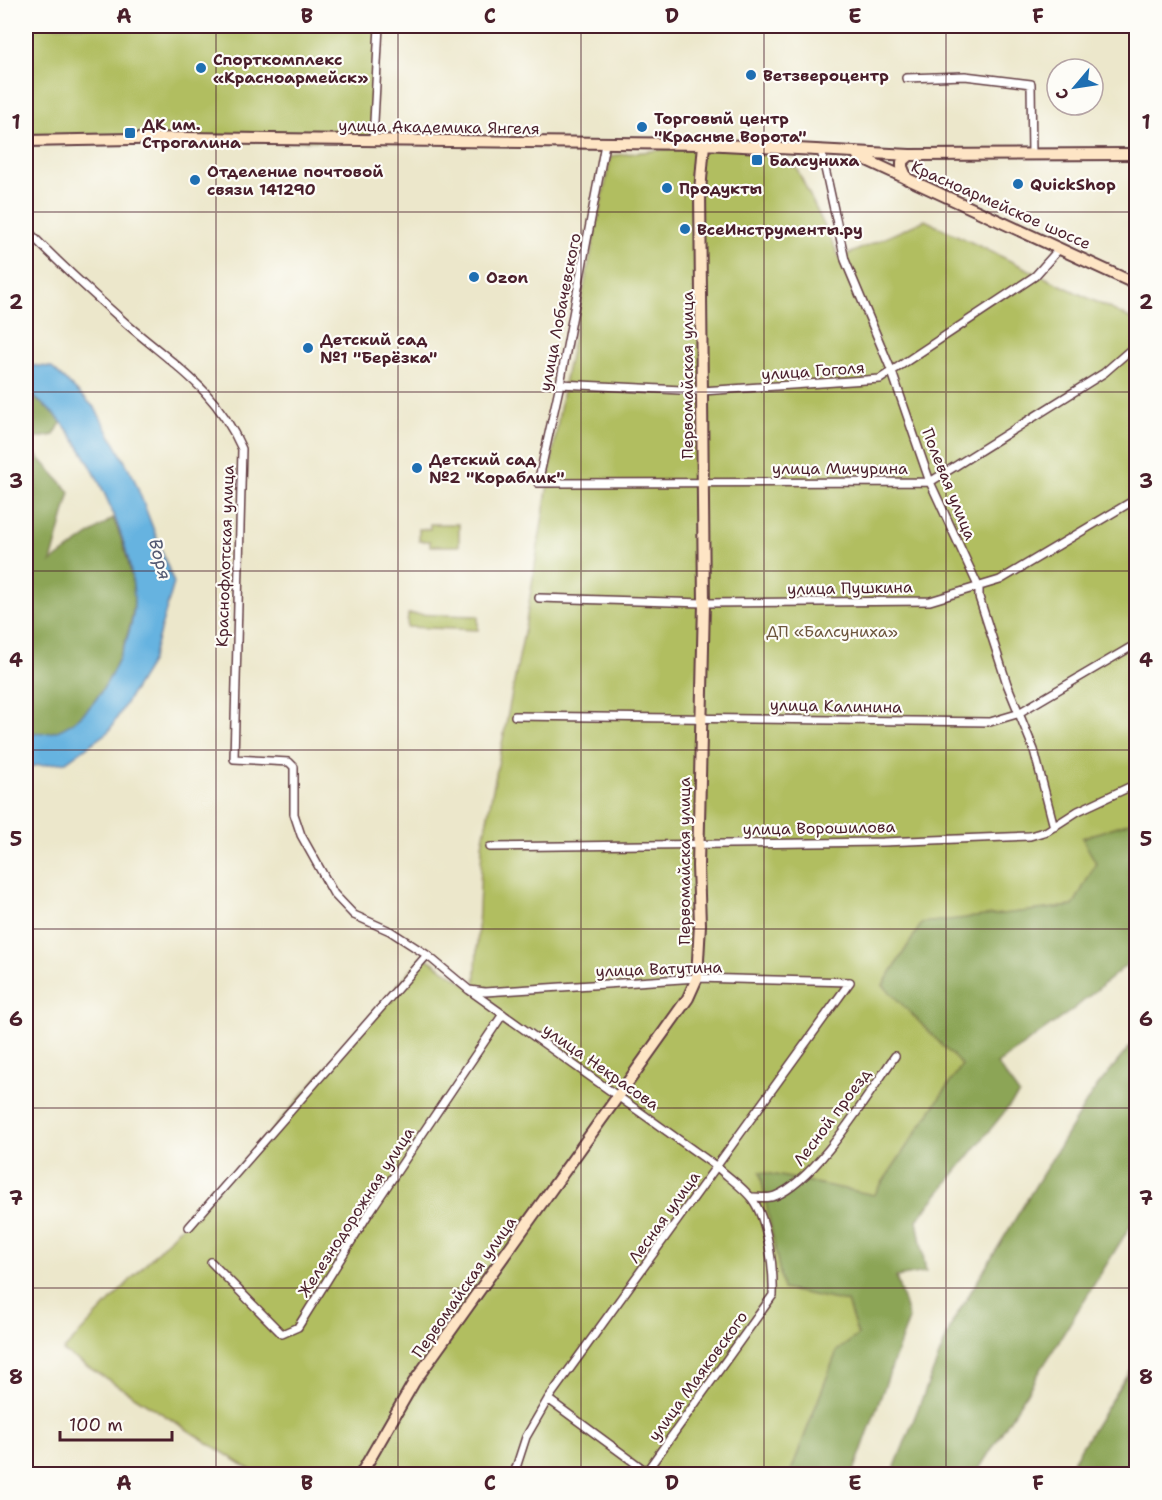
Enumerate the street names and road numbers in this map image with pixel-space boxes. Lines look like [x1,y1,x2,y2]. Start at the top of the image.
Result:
street label: улица Академика Янгеля [338,115,540,139]
street label: Красноармейское шоссе [908,156,1094,254]
street label: улица Лобачевского [534,231,586,393]
street label: Первомайская улица [677,291,698,459]
street label: улица Гоголя [761,357,865,385]
street label: Полевая улица [917,425,981,543]
street label: улица Мичурина [772,458,908,479]
street label: Краснофлотская улица [211,465,239,647]
street label: улица Пушкина [787,576,913,600]
street label: улица Калинина [770,694,902,718]
street label: Первомайская улица [674,777,695,945]
street label: улица Ворошилова [742,816,896,840]
street label: улица Ватутина [595,956,723,982]
street label: улица Некрасова [539,1019,663,1115]
street label: Лесной проезд [788,1064,876,1170]
street label: Железнодорожная улица [293,1123,419,1301]
street label: Лесная улица [623,1167,705,1267]
street label: Первомайская улица [407,1212,521,1362]
street label: улица Маяковского [644,1307,752,1445]

